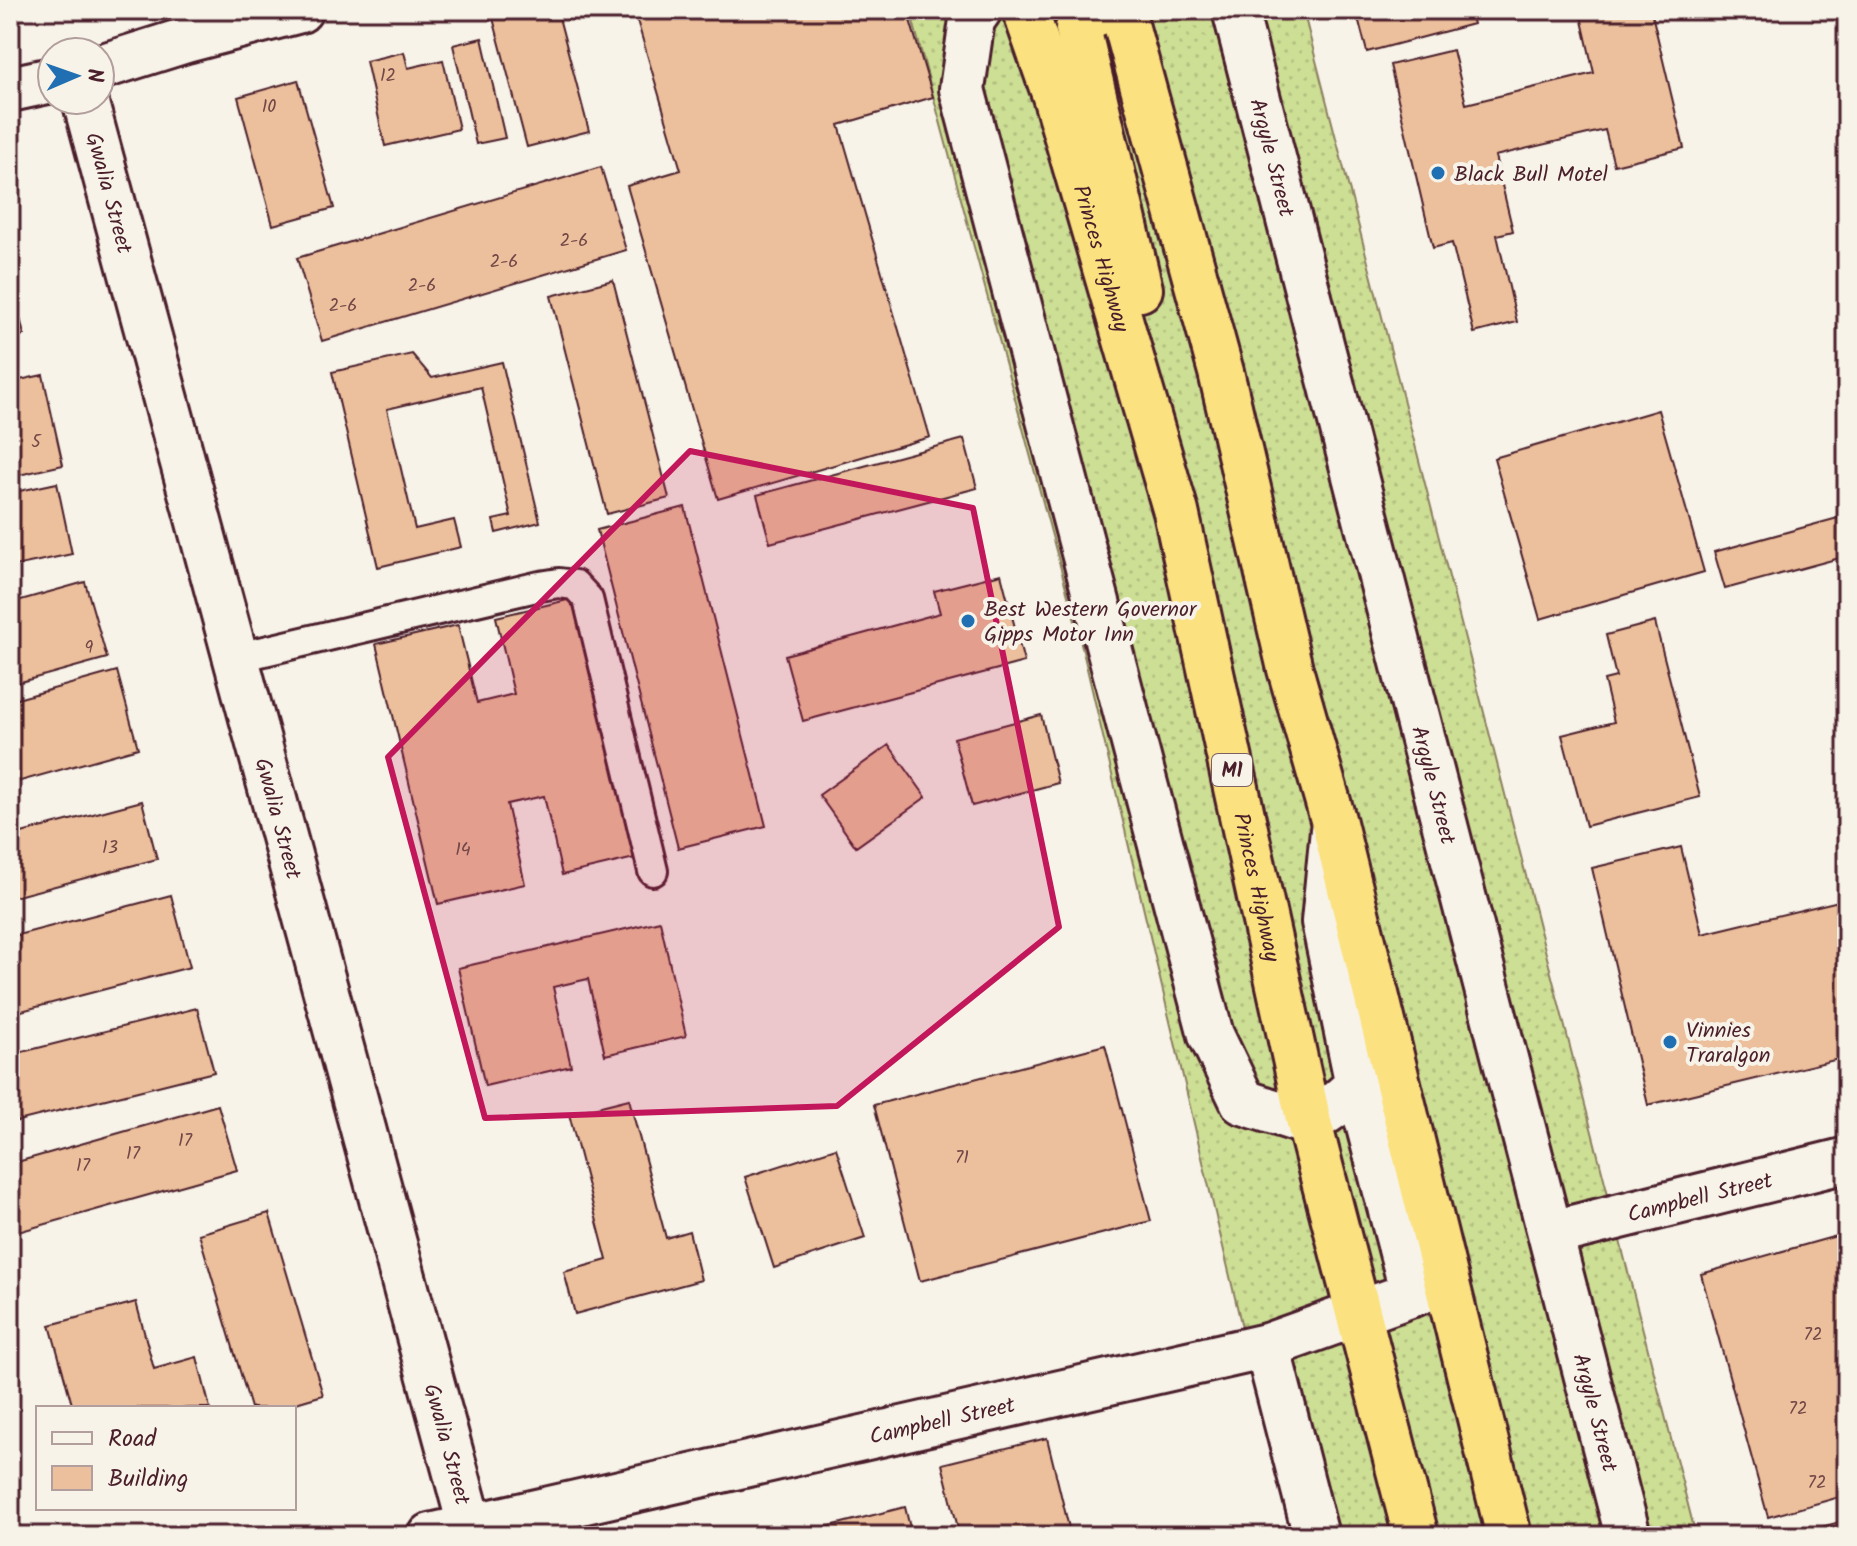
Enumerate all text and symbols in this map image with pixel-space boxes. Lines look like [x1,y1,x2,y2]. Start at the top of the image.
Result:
north arrow [36,36,116,116]
house number: 12 [380,62,396,91]
text: N [76,68,111,83]
house number: 10 [262,93,276,122]
street label: Argyle Street [1238,95,1303,221]
street label: Gwalia Street [75,129,141,258]
place label: Black Bull Motel [1454,158,1609,193]
marker: Black Bull Motel [1429,164,1447,182]
street label: Princes Highway [1062,181,1138,337]
house number: 2-6 [560,227,588,256]
house number: 2-6 [490,248,518,277]
house number: 2-6 [408,272,436,301]
house number: 2-6 [329,292,357,321]
house number: 5 [31,428,42,457]
place label: Best Western Governor Gipps Motor Inn [984,593,1198,653]
marker: Best Western Governor Gipps Motor Inn [959,612,977,630]
house number: 9 [85,634,94,663]
street label: Argyle Street [1400,722,1464,849]
street label: Gwalia Street [244,754,310,884]
road number: M1 [1212,754,1252,786]
street label: Princes Highway [1222,810,1289,966]
house number: 13 [102,834,118,863]
house number: 14 [455,836,471,865]
place label: Vinnies Traralgon [1686,1014,1771,1074]
marker: Vinnies Traralgon [1661,1033,1679,1051]
house number: 17 [178,1127,193,1156]
house number: 17 [126,1140,141,1169]
house number: 71 [955,1144,969,1173]
house number: 17 [76,1152,91,1181]
street label: Campbell Street [1624,1164,1777,1234]
house number: 72 [1804,1321,1822,1350]
street label: Argyle Street [1562,1350,1626,1476]
street label: Gwalia Street [413,1380,479,1509]
street label: Campbell Street [866,1389,1019,1456]
house number: 72 [1789,1395,1807,1424]
legend [36,1406,296,1510]
text: Road [108,1420,157,1459]
text: Building [108,1460,188,1499]
house number: 72 [1808,1469,1826,1498]

